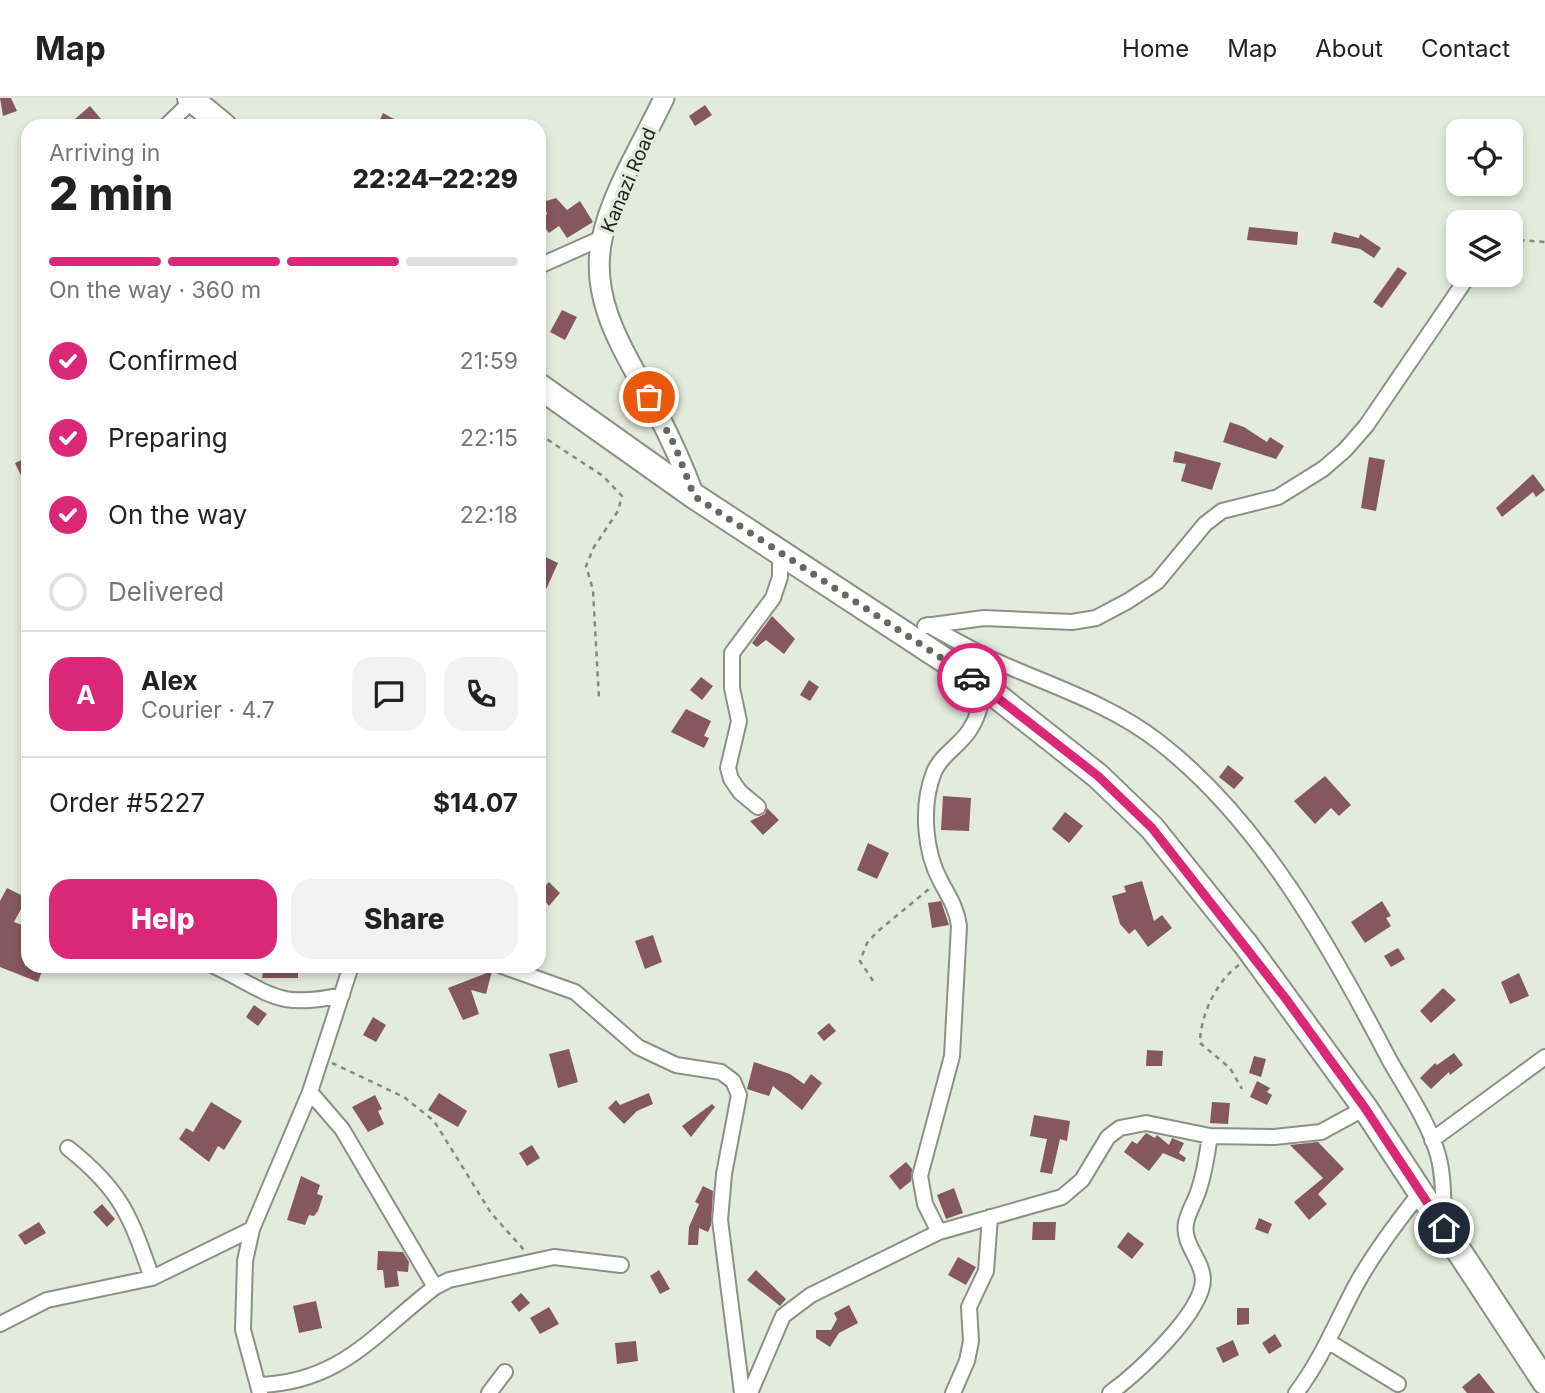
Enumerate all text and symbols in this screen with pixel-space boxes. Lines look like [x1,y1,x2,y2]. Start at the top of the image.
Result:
text: Map [35,28,106,68]
text: Home [1122,34,1189,63]
text: Map [1227,34,1277,63]
text: About [1315,34,1383,63]
text: Contact [1421,34,1510,63]
map controls [1446,119,1523,287]
button: locate [1446,119,1523,196]
street label: Kanazi Road [596,124,661,236]
text: Arriving in [49,139,160,167]
text: 22:24–22:29 [352,163,518,194]
text: 2 min [49,165,173,221]
button: layers [1446,210,1523,287]
text: On the way · 360 m [49,276,261,304]
icon: check [49,342,87,380]
text: Confirmed [108,345,238,376]
text: 21:59 [460,347,518,375]
pin [619,367,679,427]
icon: bag [630,378,668,416]
icon: check [49,419,87,457]
text: Preparing [108,422,228,453]
text: 22:15 [460,424,518,452]
icon: check [49,496,87,534]
text: On the way [108,499,247,530]
text: 22:18 [460,501,518,529]
text: Delivered [108,576,224,607]
courier [937,643,1007,713]
button: chat [352,657,426,731]
button: phone [444,657,518,731]
icon: car [953,659,991,697]
text: Alex [141,665,198,696]
text: A [76,679,96,710]
text: Courier · 4.7 [141,696,275,724]
text: Order #5227 [49,787,205,818]
text: $14.07 [433,787,518,818]
button: Help [49,879,277,959]
button: Share [291,879,518,959]
pin [1414,1198,1474,1258]
icon: home [1425,1209,1463,1247]

